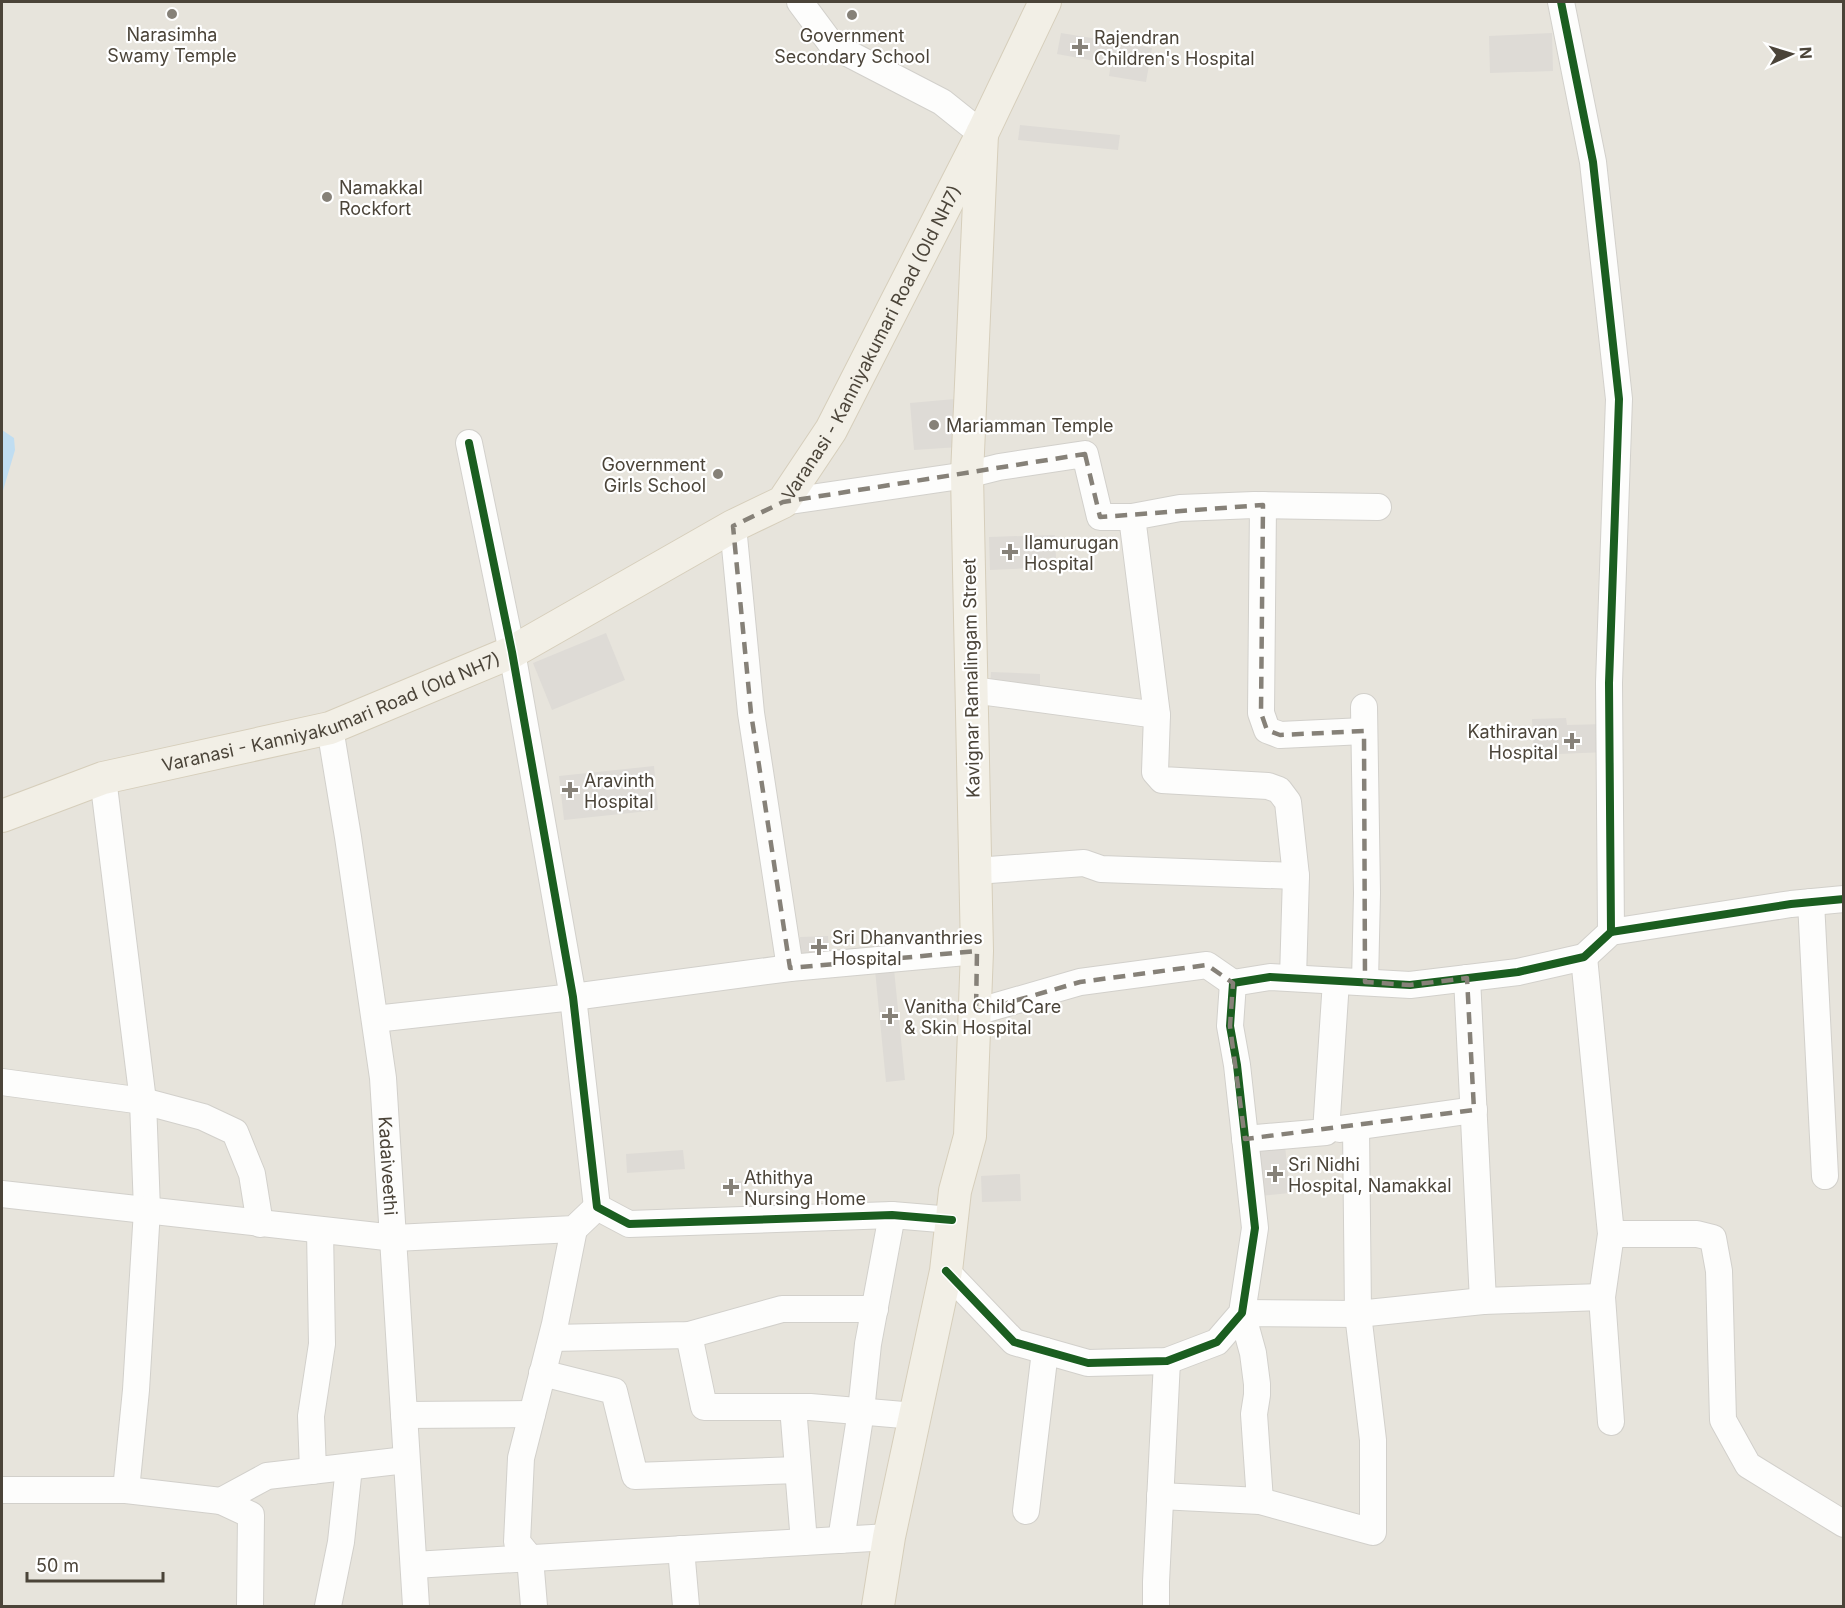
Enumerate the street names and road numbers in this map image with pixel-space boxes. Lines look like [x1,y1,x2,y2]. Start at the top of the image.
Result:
street label: Varanasi - Kanniyakumari Road (Old NH7) [777,181,965,504]
street label: Kavignar Ramalingam Street [958,558,984,798]
street label: Varanasi - Kanniyakumari Road (Old NH7) [160,648,503,775]
street label: Kadaiveethi [375,1116,402,1216]

